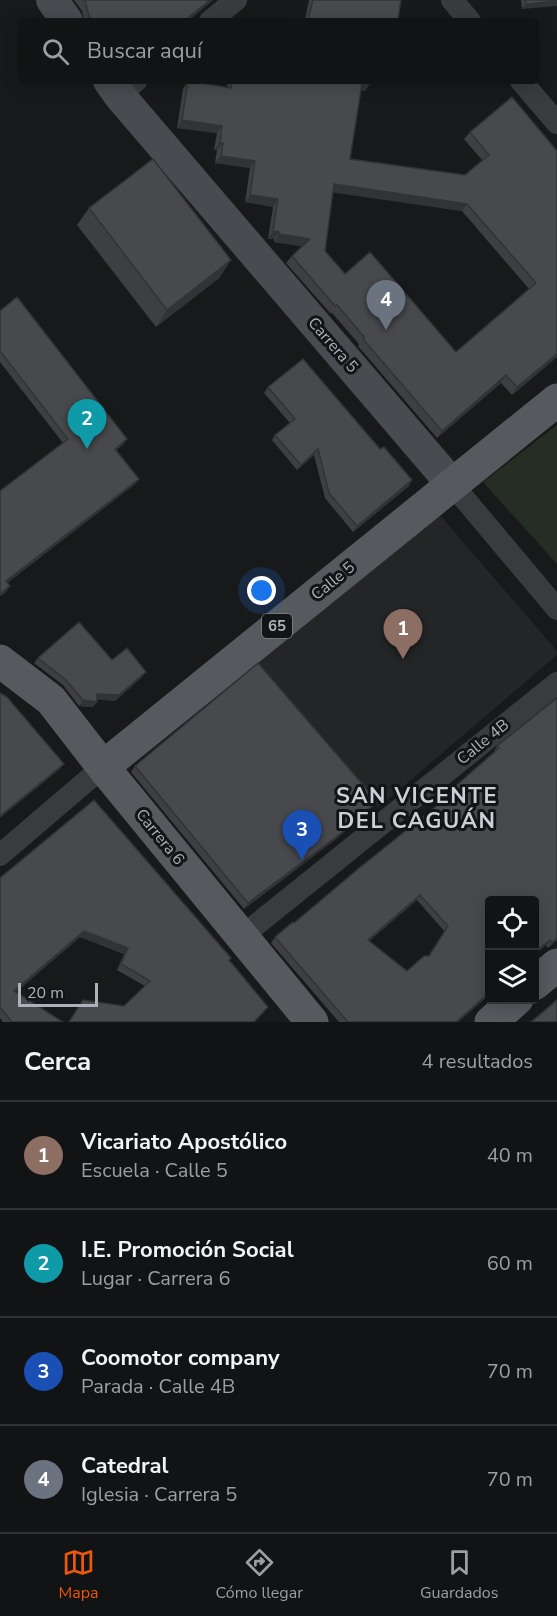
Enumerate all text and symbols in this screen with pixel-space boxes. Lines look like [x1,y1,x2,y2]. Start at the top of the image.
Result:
search box [18,18,539,84]
icon: search [39,35,72,68]
text: Buscar aquí [87,36,202,66]
pin: 4 [366,280,406,330]
street label: Carrera 5 [303,313,363,377]
pin: 2 [68,400,106,449]
street label: Calle 5 [306,557,360,605]
your location [247,576,276,605]
pin: 1 [384,610,422,659]
road number: 65 [262,614,292,638]
street label: Calle 4B [452,714,514,770]
district label: SAN VICENTE DEL CAGUÁN [336,781,498,836]
street label: Carrera 6 [130,804,190,870]
pin: 3 [282,810,322,860]
map controls [485,896,539,1004]
button: locate [485,896,539,950]
button: layers [485,950,539,1004]
scale bar [18,980,98,1007]
text: 20 m [27,982,64,1004]
text: Cerca [24,1044,91,1079]
text: 4 resultados [422,1048,533,1075]
text: Vicariato Apostólico [81,1127,287,1157]
text: 1 [38,1142,50,1169]
text: 40 m [487,1142,533,1169]
text: Escuela · Calle 5 [81,1157,228,1184]
text: I.E. Promoción Social [81,1235,294,1265]
text: 2 [38,1250,50,1277]
text: 60 m [487,1250,533,1277]
text: Lugar · Carrera 6 [81,1265,231,1292]
text: Coomotor company [81,1343,280,1373]
text: 3 [38,1358,50,1385]
text: 70 m [487,1358,533,1385]
text: Parada · Calle 4B [81,1373,235,1400]
text: Catedral [81,1451,169,1481]
text: 4 [38,1466,50,1493]
text: 70 m [487,1466,533,1493]
text: Iglesia · Carrera 5 [81,1481,237,1508]
tab: Mapa [59,1546,99,1604]
tab: Cómo llegar [216,1546,303,1604]
tab: Guardados [420,1546,498,1604]

